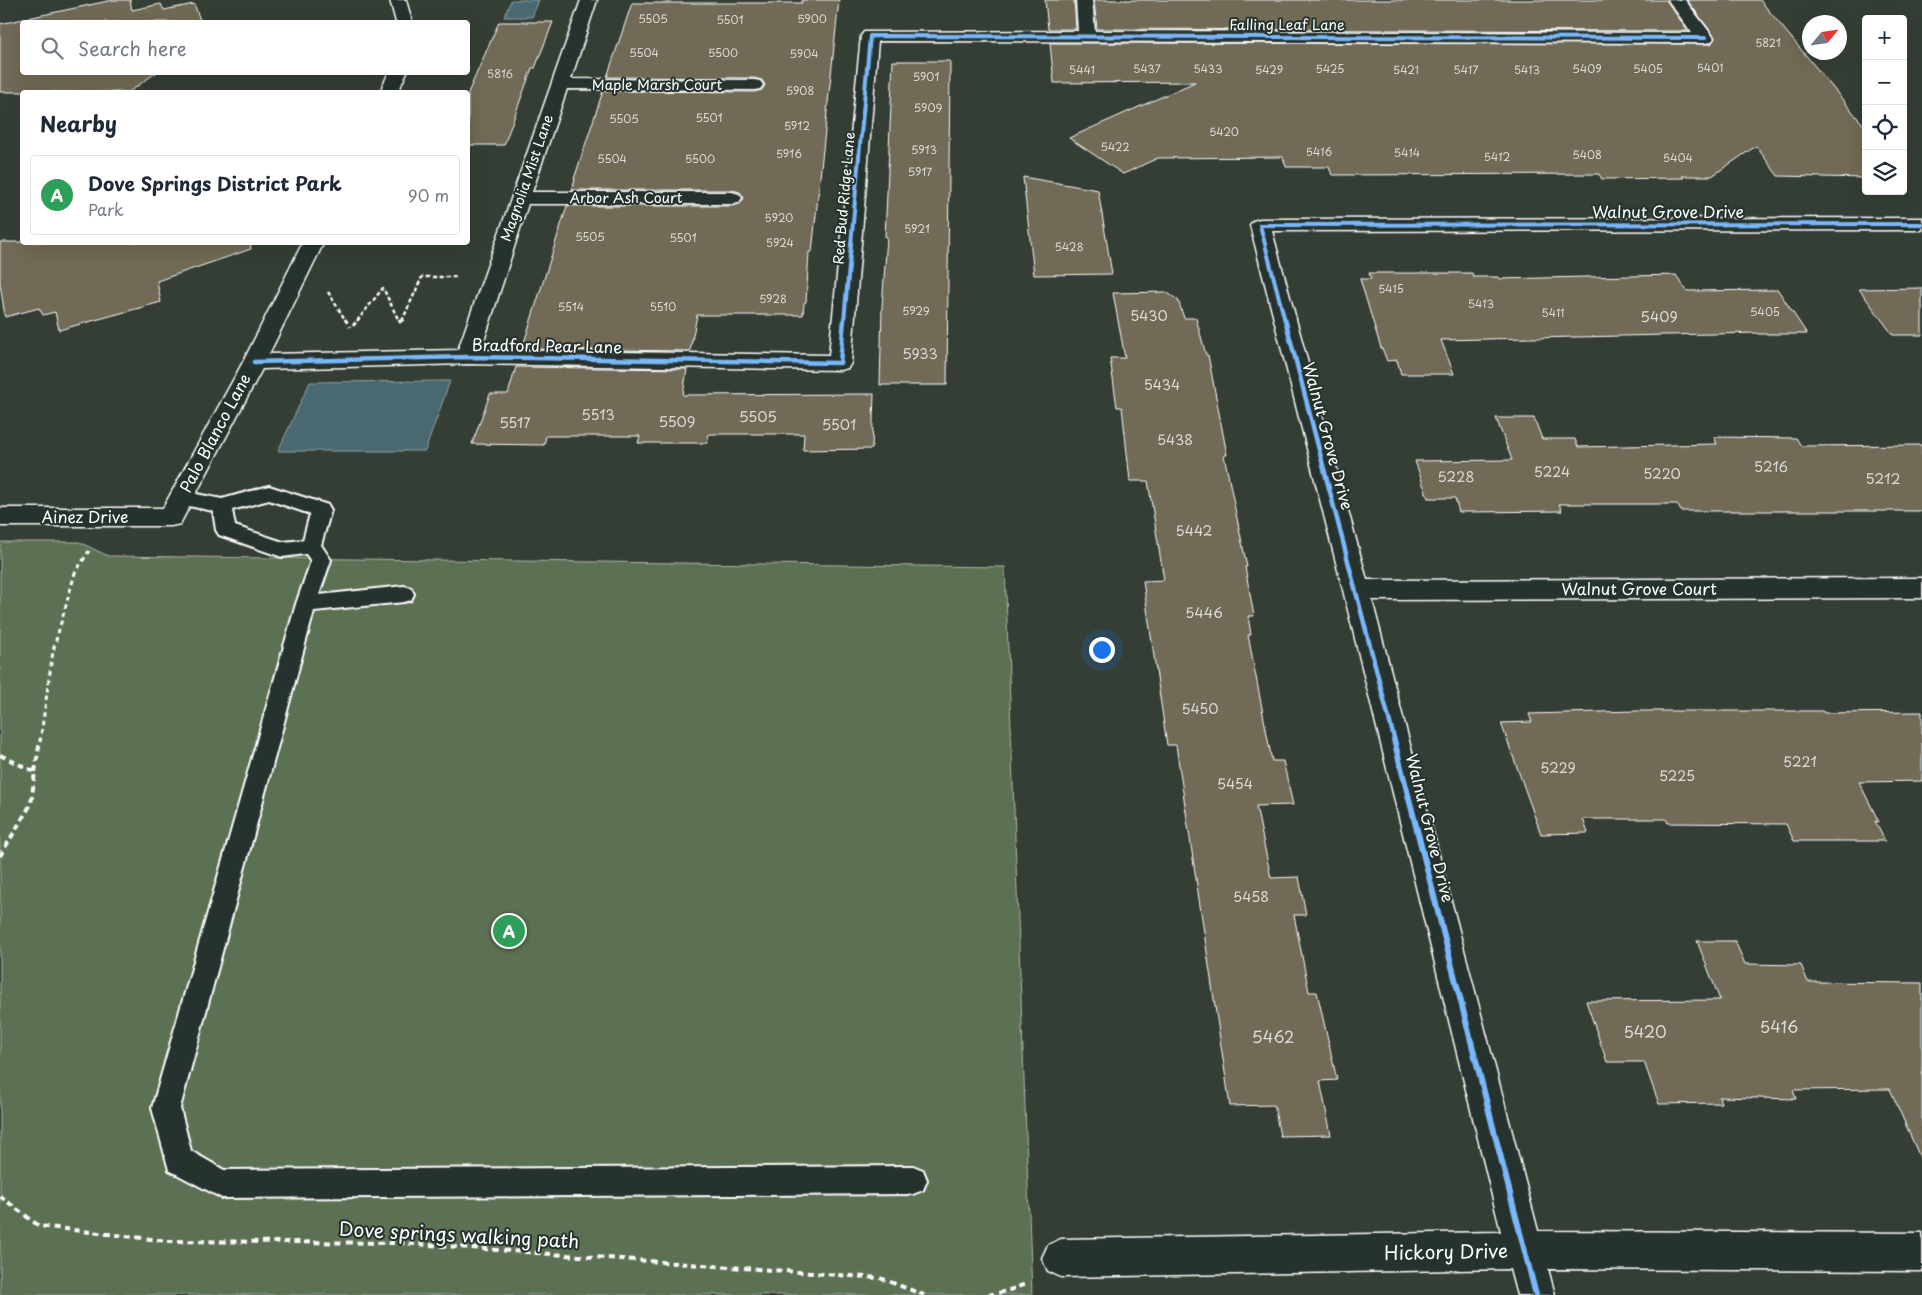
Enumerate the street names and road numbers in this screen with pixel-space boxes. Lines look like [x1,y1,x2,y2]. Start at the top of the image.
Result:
street label: Falling Leaf Lane [1229,14,1345,35]
street label: Maple Marsh Court [592,74,723,95]
street label: Magnolia Mist Lane [495,111,558,244]
street label: Red Bud Ridge Lane [827,130,860,265]
street label: Arbor Ash Court [569,187,683,208]
street label: Walnut Grove Drive [1592,199,1744,223]
street label: Bradford Pear Lane [471,332,623,358]
street label: Walnut Grove Drive [1298,359,1360,512]
street label: Palo Blanco Lane [173,369,256,496]
street label: Ainez Drive [41,504,129,528]
street label: Walnut Grove Court [1561,576,1717,600]
street label: Walnut Grove Drive [1401,751,1461,904]
street label: Dove springs walking path [338,1214,580,1254]
street label: Hickory Drive [1384,1236,1508,1266]

